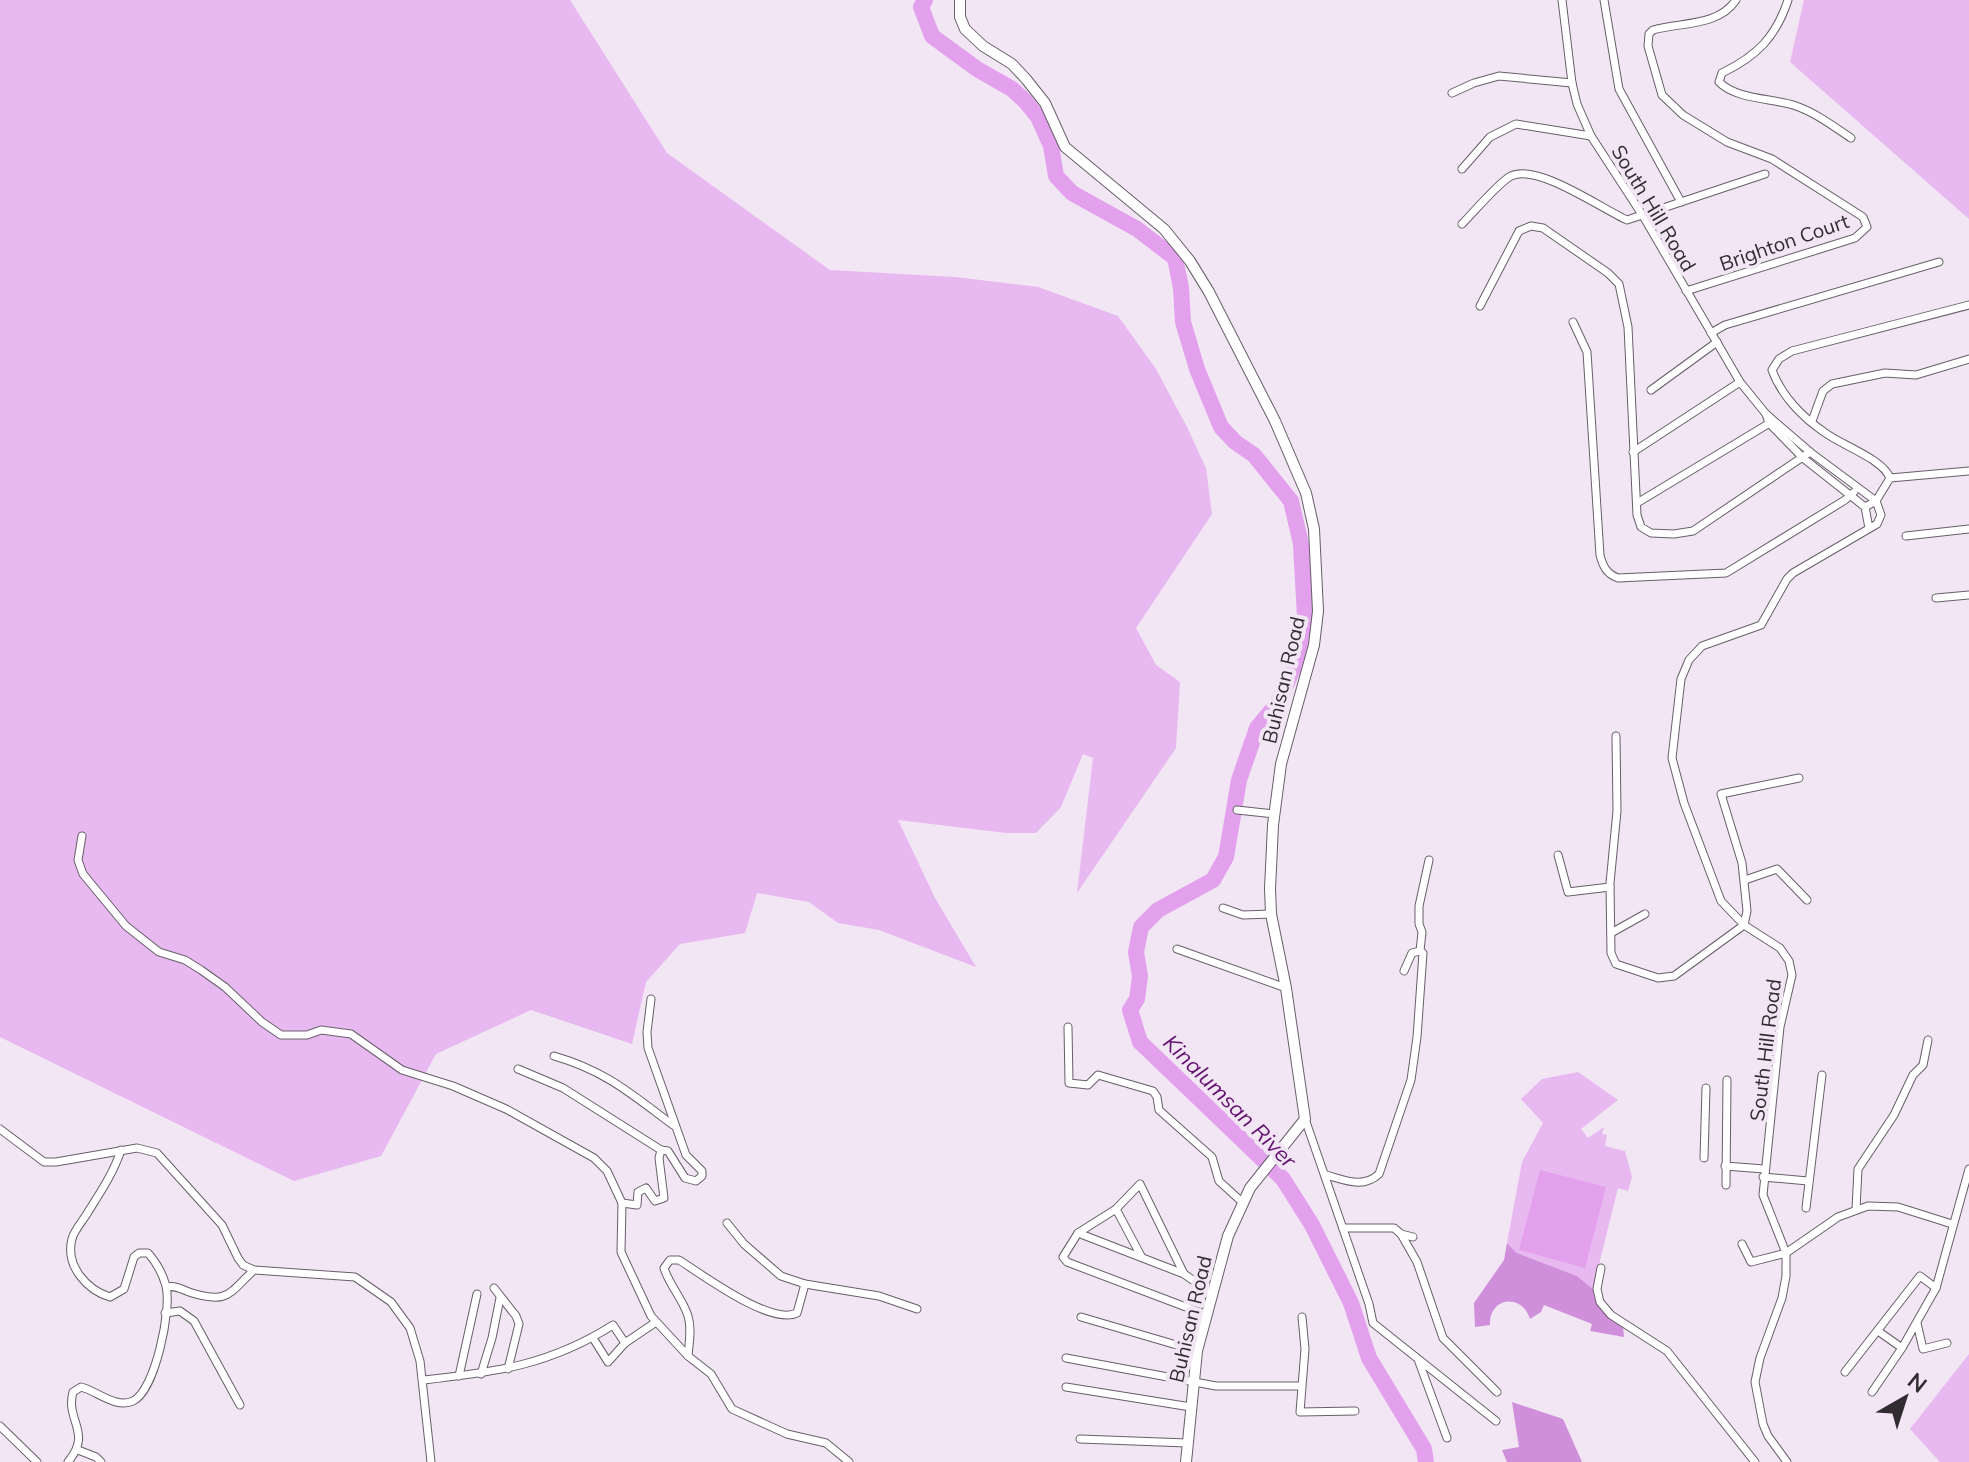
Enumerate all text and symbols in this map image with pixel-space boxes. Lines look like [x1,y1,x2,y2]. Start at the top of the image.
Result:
street label: South Hill Road [1606,140,1702,276]
street label: Brighton Court [1716,208,1852,276]
street label: Buhisan Road [1256,614,1310,746]
street label: South Hill Road [1744,977,1786,1123]
water label: Kinalumsan River [1157,1028,1303,1174]
street label: Buhisan Road [1163,1253,1217,1385]
north arrow [1865,1358,1945,1438]
text: N [1902,1366,1933,1399]

